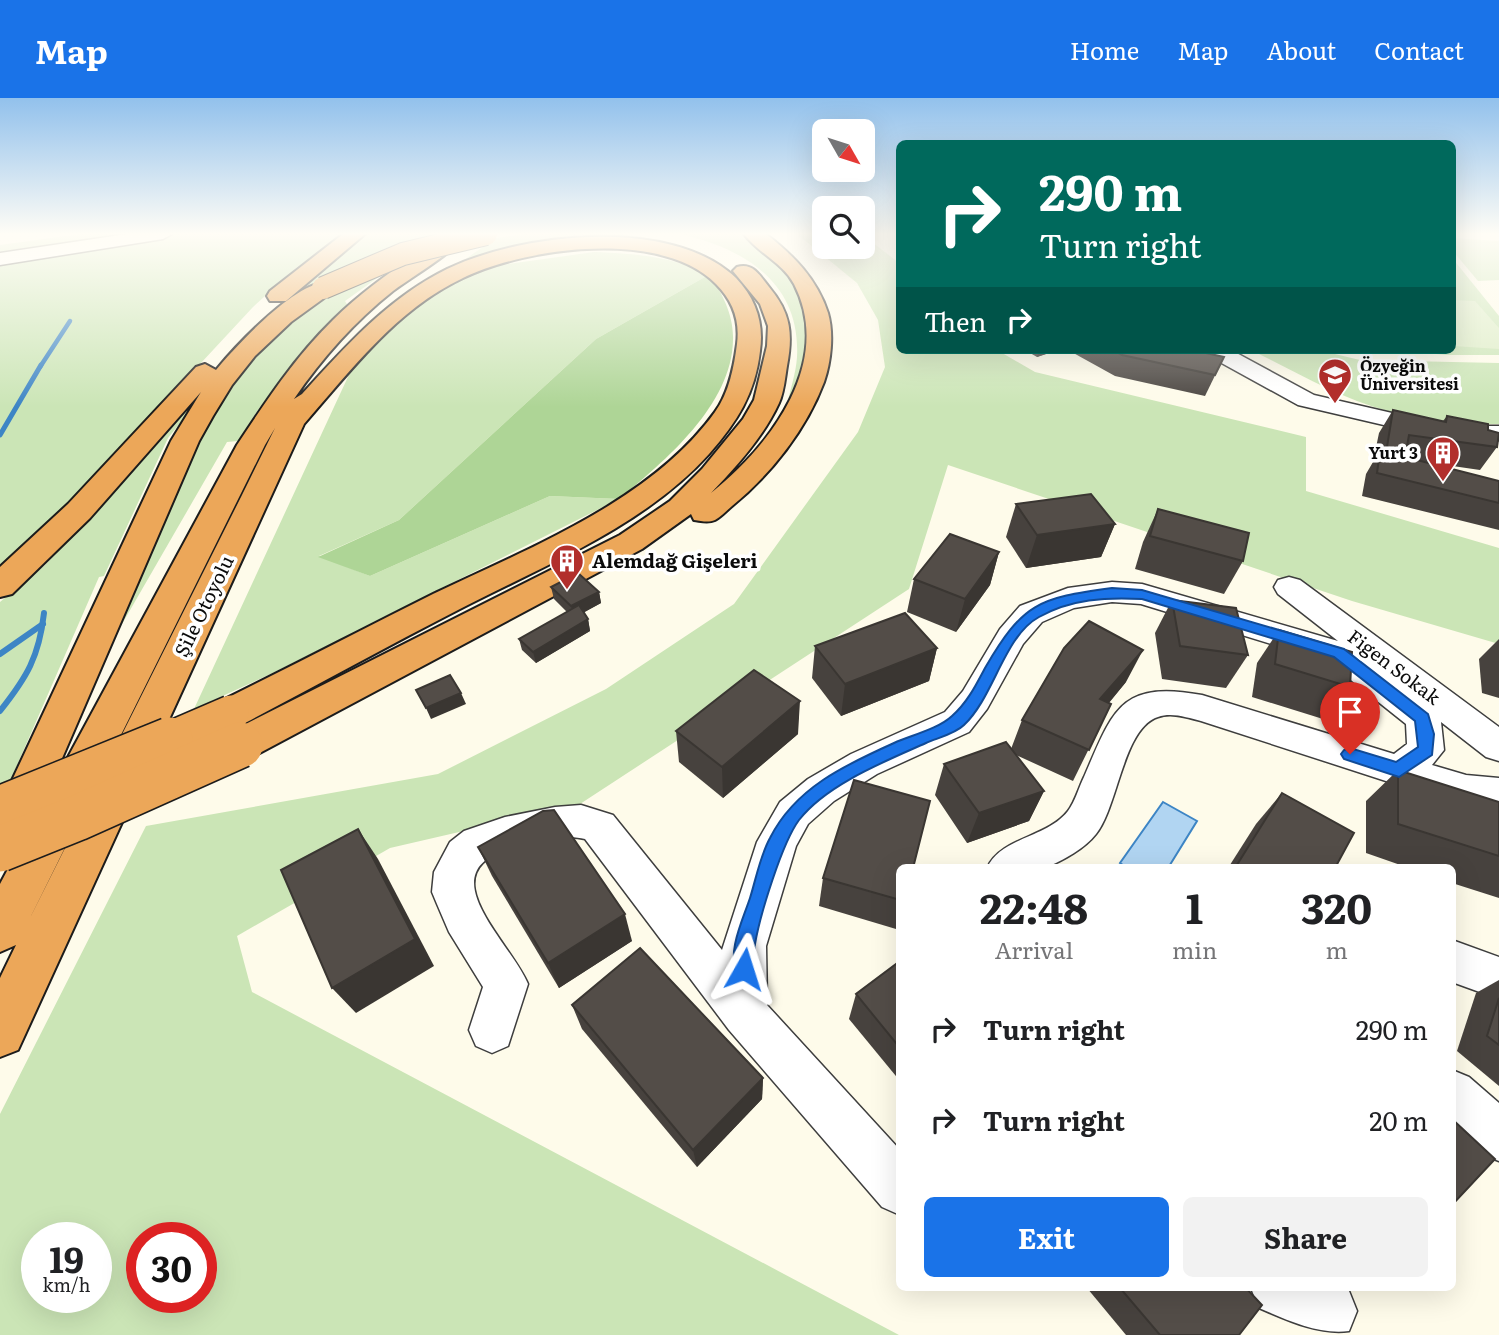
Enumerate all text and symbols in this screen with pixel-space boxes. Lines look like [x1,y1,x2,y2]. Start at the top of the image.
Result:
text: Map [35,25,108,74]
text: Home [1070,32,1139,67]
text: Map [1177,32,1228,67]
text: About [1266,32,1336,67]
text: Contact [1374,32,1464,67]
north arrow [812,119,875,182]
map controls [812,119,875,259]
text: 290 m [1039,153,1182,226]
icon: right [924,168,1015,259]
button: search [812,196,875,259]
text: Turn right [1039,220,1201,268]
text: Then [924,301,986,340]
icon: right [1000,301,1038,339]
place label: Özyeğin Üniversitesi [1360,353,1459,395]
school or university icon: Özyeğin Üniversitesi [1316,356,1354,405]
building icon: Yurt 3 [1424,434,1462,483]
place label: Yurt 3 [1369,440,1418,464]
building icon: Alemdağ Gişeleri [548,542,586,591]
place label: Alemdağ Gişeleri [592,546,758,574]
street label: Şile Otoyolu [166,550,240,661]
street label: Figen Sokak [1342,622,1447,711]
pin [1320,682,1380,754]
icon: arrive [1331,693,1369,731]
text: 22:48 [980,875,1088,937]
text: 1 [1186,875,1203,937]
text: 320 [1301,875,1372,937]
position arrow [707,932,781,1006]
text: Arrival [995,932,1073,966]
text: min [1172,932,1217,966]
text: m [1325,932,1348,966]
text: Turn right [983,1009,1125,1048]
text: 290 m [1356,1009,1428,1048]
icon: right [924,1010,962,1048]
text: Turn right [983,1100,1125,1139]
text: 20 m [1369,1100,1428,1139]
icon: right [924,1101,962,1139]
button: Exit [924,1197,1169,1277]
button: Share [1183,1197,1428,1277]
speed limit sign: 30 [126,1222,217,1313]
text: 19 [49,1232,84,1284]
text: km/h [43,1271,90,1298]

